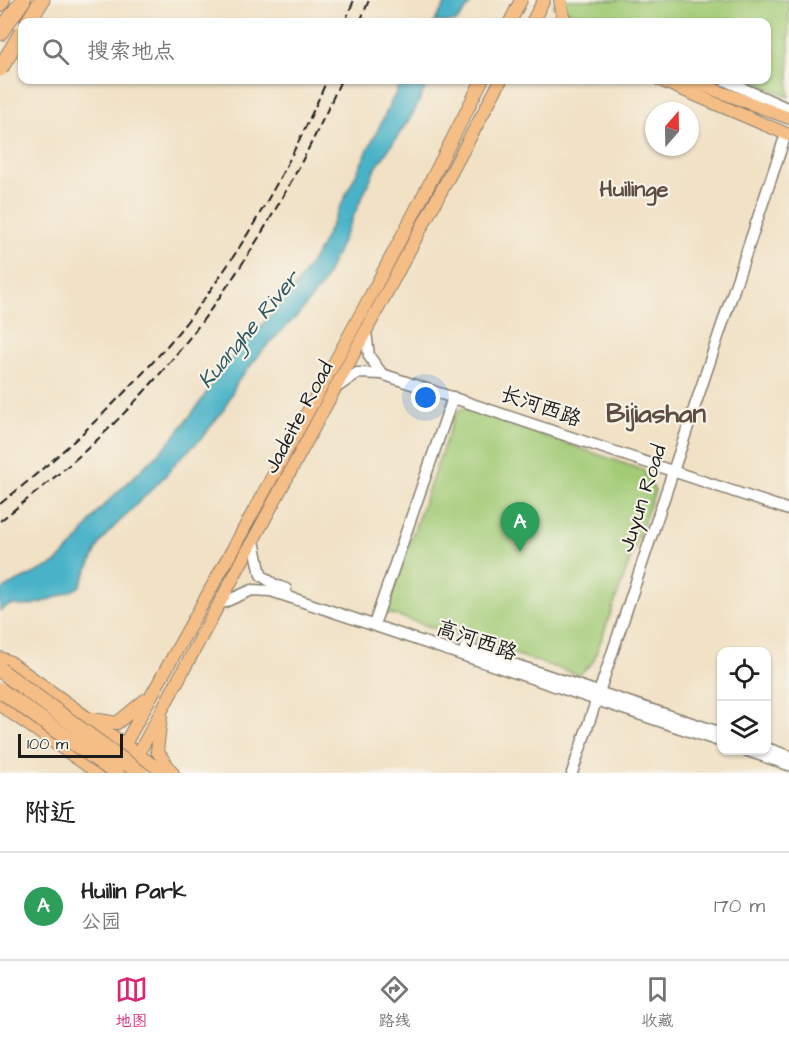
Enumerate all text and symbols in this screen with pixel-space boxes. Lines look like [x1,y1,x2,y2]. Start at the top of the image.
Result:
search box [18,18,771,84]
icon: search [39,35,72,68]
text: 搜索地点 [87,36,175,67]
north arrow [645,102,699,156]
district label: Huilinge [600,174,669,206]
water label: Kuanghe River [191,263,310,396]
street label: Jadeite Road [257,356,340,479]
street label: 长河西路 [496,379,585,434]
your location [411,383,440,412]
district label: Bijiashan [606,395,707,433]
street label: Juyun Road [612,441,675,556]
pin: A [500,502,540,552]
street label: 高河西路 [432,613,521,668]
map controls [717,647,771,755]
button: locate [717,647,771,701]
button: layers [717,701,771,755]
scale bar [18,731,123,758]
text: 100 m [27,733,68,755]
text: 附近 [24,795,76,831]
text: Huilin Park [81,876,186,907]
text: A [37,892,50,920]
text: 170 m [714,892,765,920]
text: 公园 [81,908,121,936]
tab: 地图 [115,973,148,1032]
tab: 路线 [378,973,411,1032]
tab: 收藏 [641,973,674,1032]

